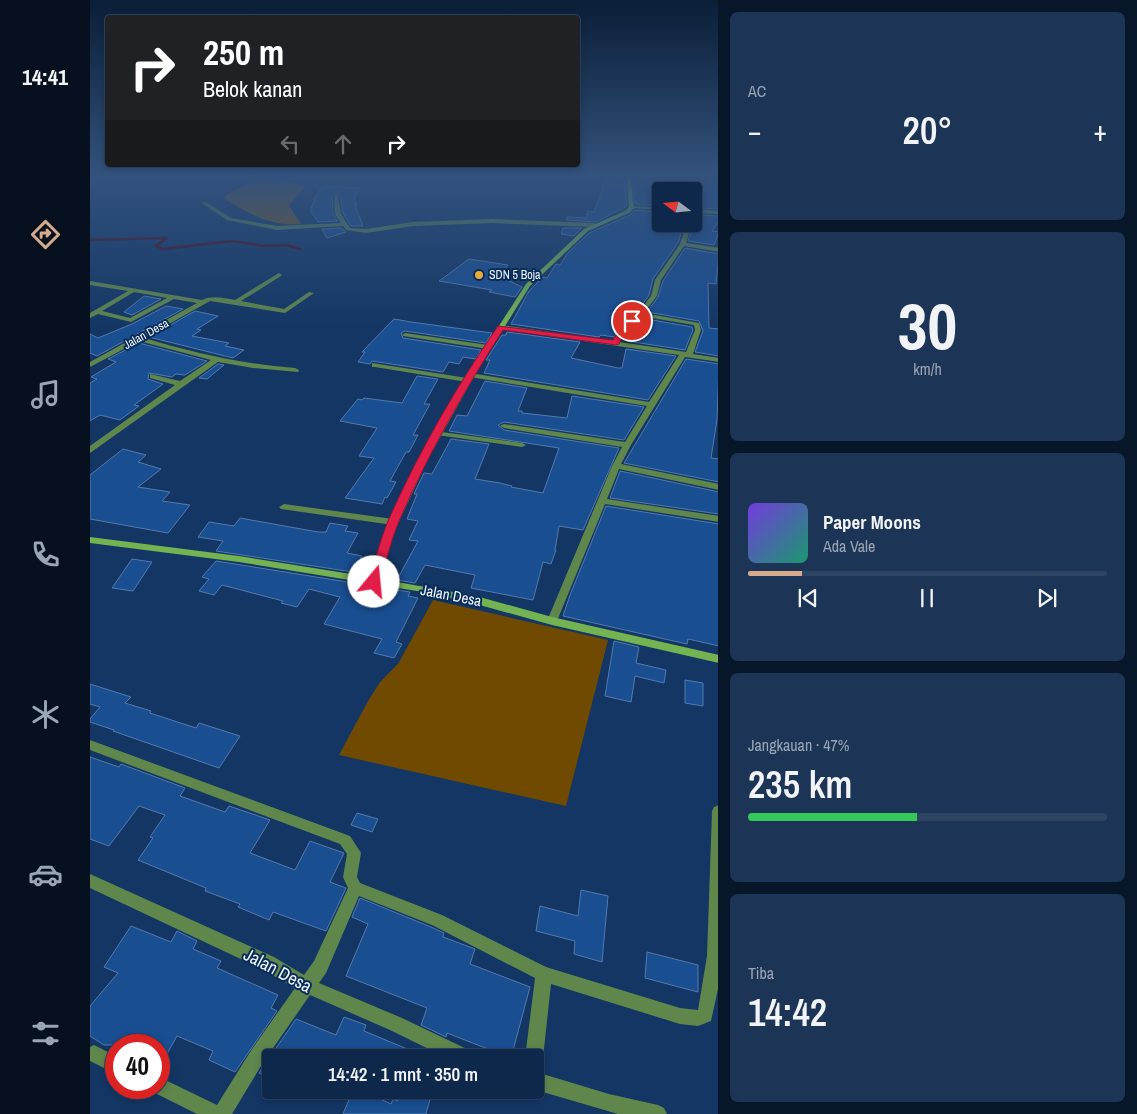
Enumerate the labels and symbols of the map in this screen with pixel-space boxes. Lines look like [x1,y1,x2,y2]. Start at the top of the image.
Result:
north arrow [652,182,702,232]
place label: SDN 5 Boja [489,267,541,283]
marker: SDN 5 Boja [473,269,485,281]
pin [611,300,653,342]
street label: Jalan Desa [121,315,172,353]
position arrow [347,555,399,607]
street label: Jalan Desa [419,579,483,611]
street label: Jalan Desa [240,942,316,998]
speed limit sign: 40 [105,1034,170,1099]

